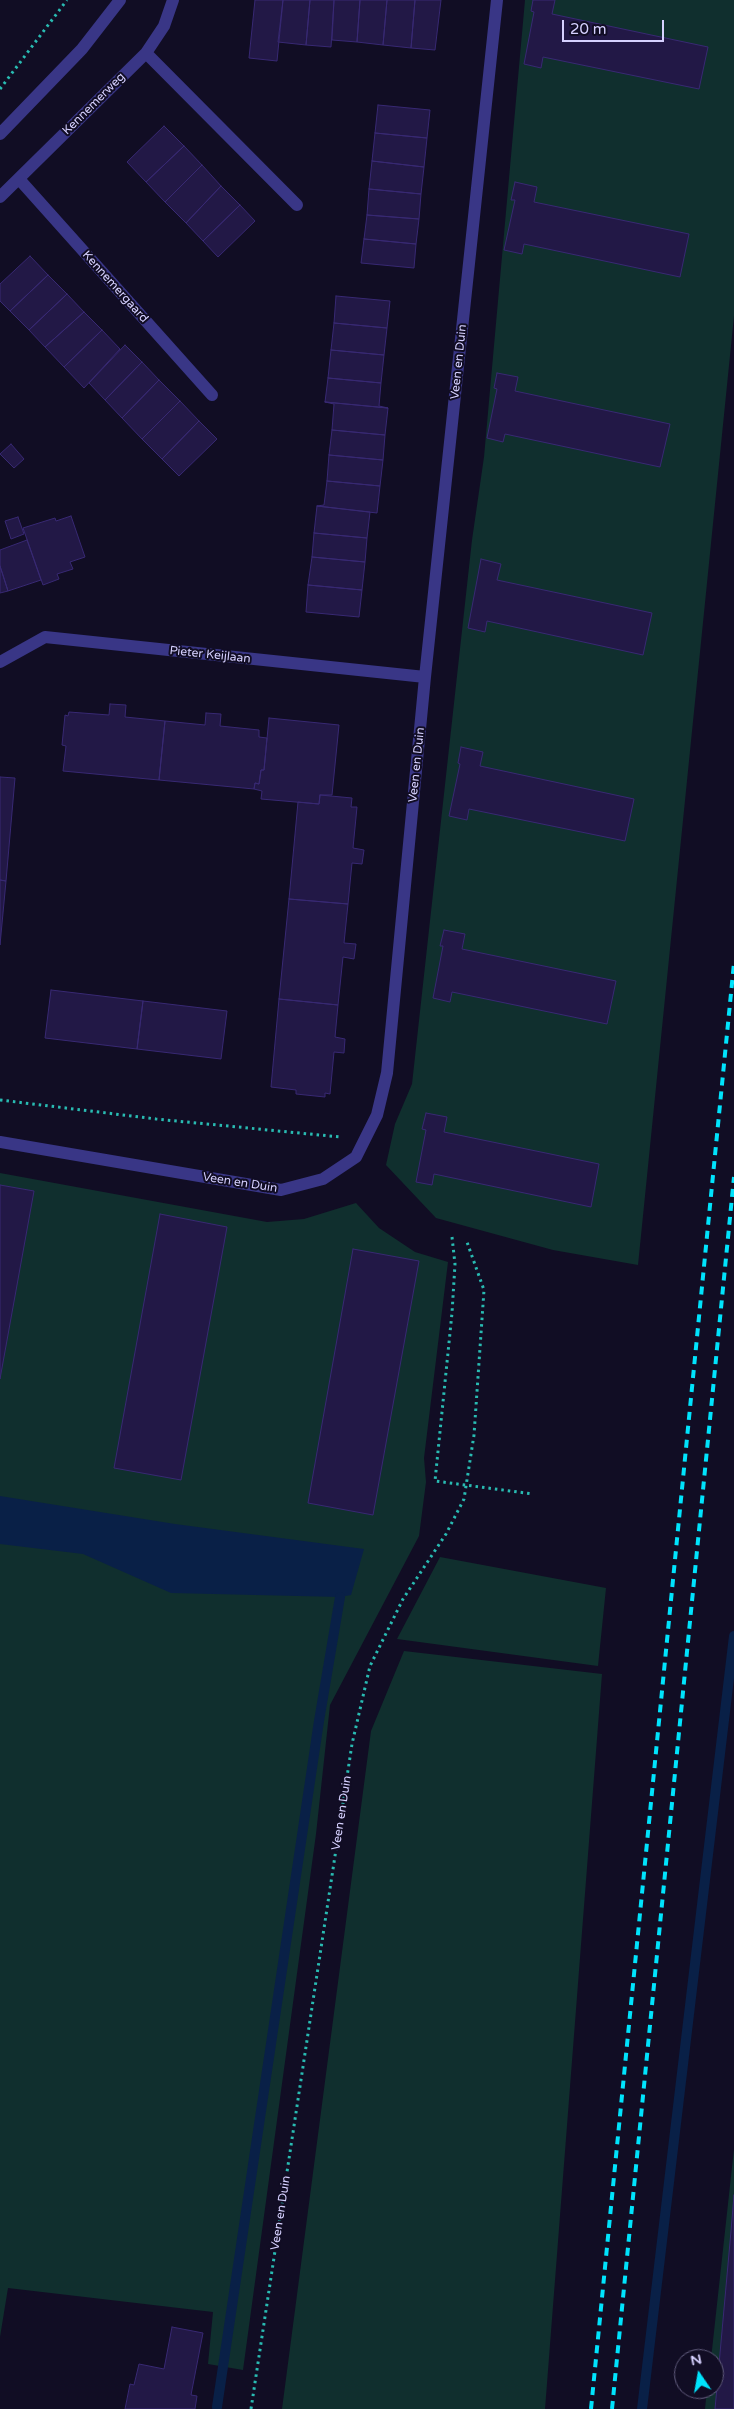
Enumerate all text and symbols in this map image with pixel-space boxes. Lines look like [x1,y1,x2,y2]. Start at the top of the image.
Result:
scale bar [564,10,666,42]
text: 20 m [570,20,607,38]
street label: Kennemerweg [60,70,128,138]
street label: Kennemergaard [79,248,151,326]
street label: Veen en Duin [448,324,470,400]
street label: Pieter Keijlaan [169,644,251,666]
street label: Veen en Duin [406,727,428,803]
street label: Veen en Duin [202,1170,278,1196]
street label: Veen en Duin [329,1775,355,1851]
street label: Veen en Duin [268,2175,294,2251]
north arrow [674,2349,724,2399]
text: N [689,2350,703,2369]

